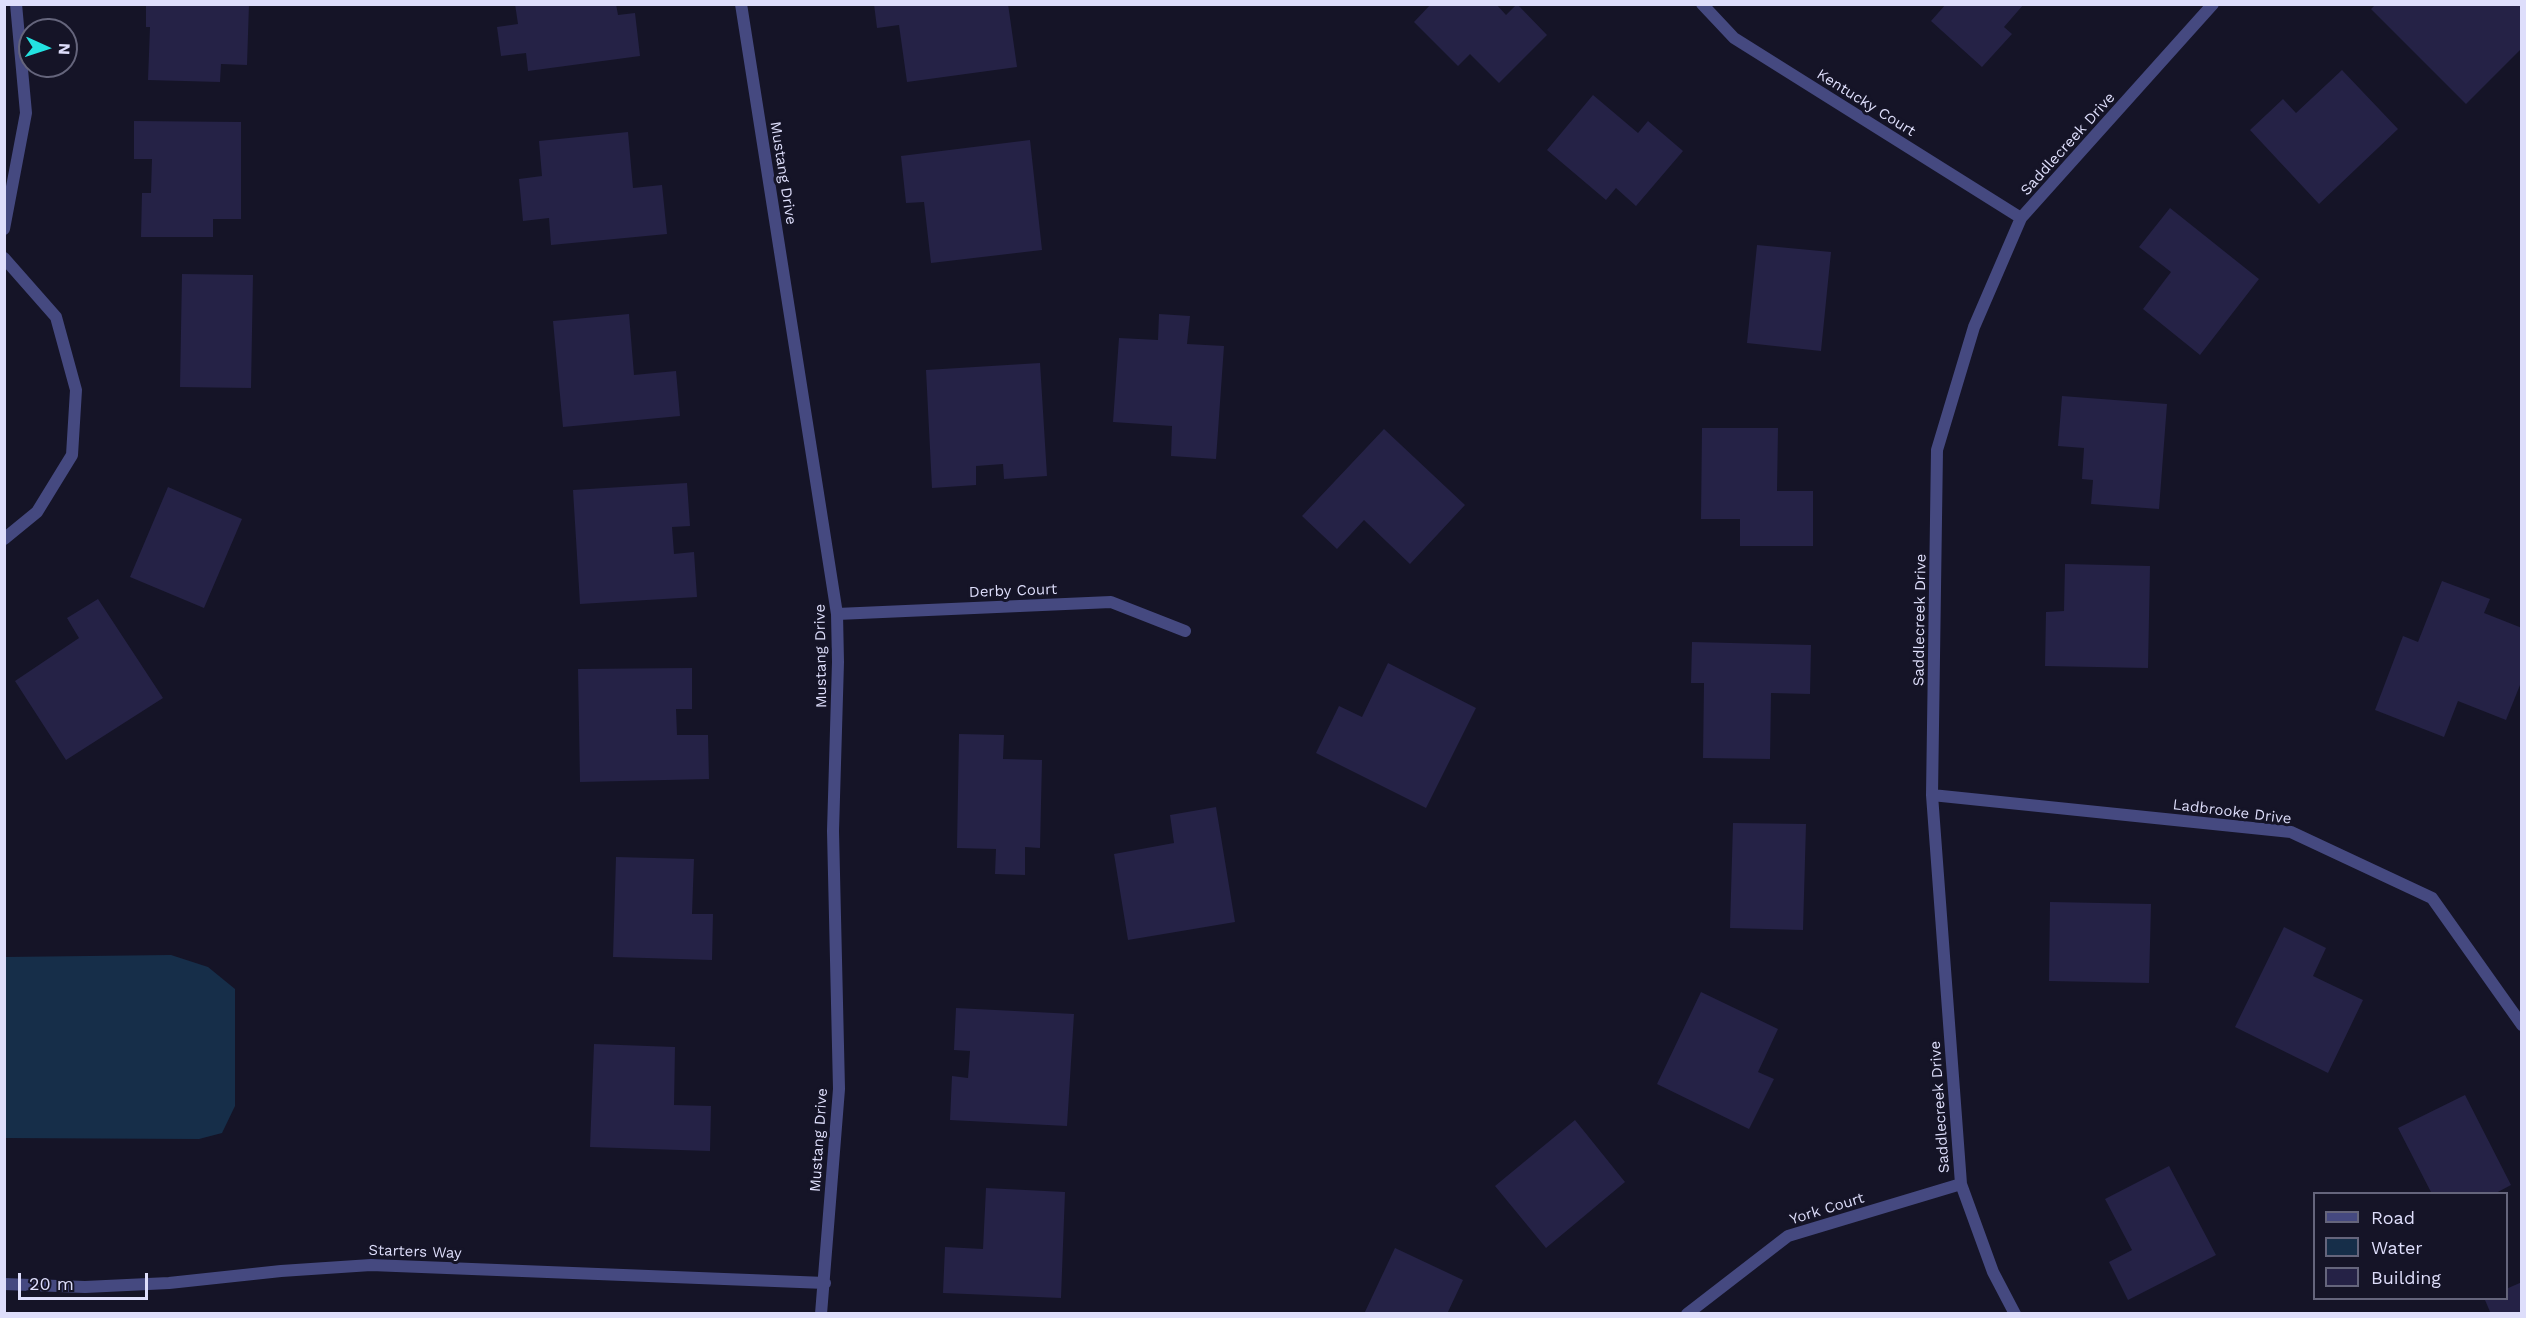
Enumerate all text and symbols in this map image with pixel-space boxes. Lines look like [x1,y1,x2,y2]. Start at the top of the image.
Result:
north arrow [18,18,78,78]
text: N [55,42,74,55]
street label: Kentucky Court [1813,65,1919,141]
street label: Saddlecreek Drive [2017,89,2119,199]
street label: Mustang Drive [766,120,800,226]
street label: Saddlecreek Drive [1910,554,1930,686]
street label: Derby Court [969,580,1057,602]
street label: Mustang Drive [811,604,831,708]
street label: Ladbrooke Drive [2172,796,2292,828]
street label: Saddlecreek Drive [1926,1040,1954,1174]
street label: Mustang Drive [806,1087,832,1193]
street label: York Court [1788,1189,1866,1229]
legend [2313,1192,2508,1300]
text: Road [2371,1207,2415,1228]
text: Water [2371,1237,2423,1258]
street label: Starters Way [368,1241,462,1263]
scale bar [21,1261,152,1299]
text: Building [2371,1267,2441,1288]
text: 20 m [29,1273,74,1294]

